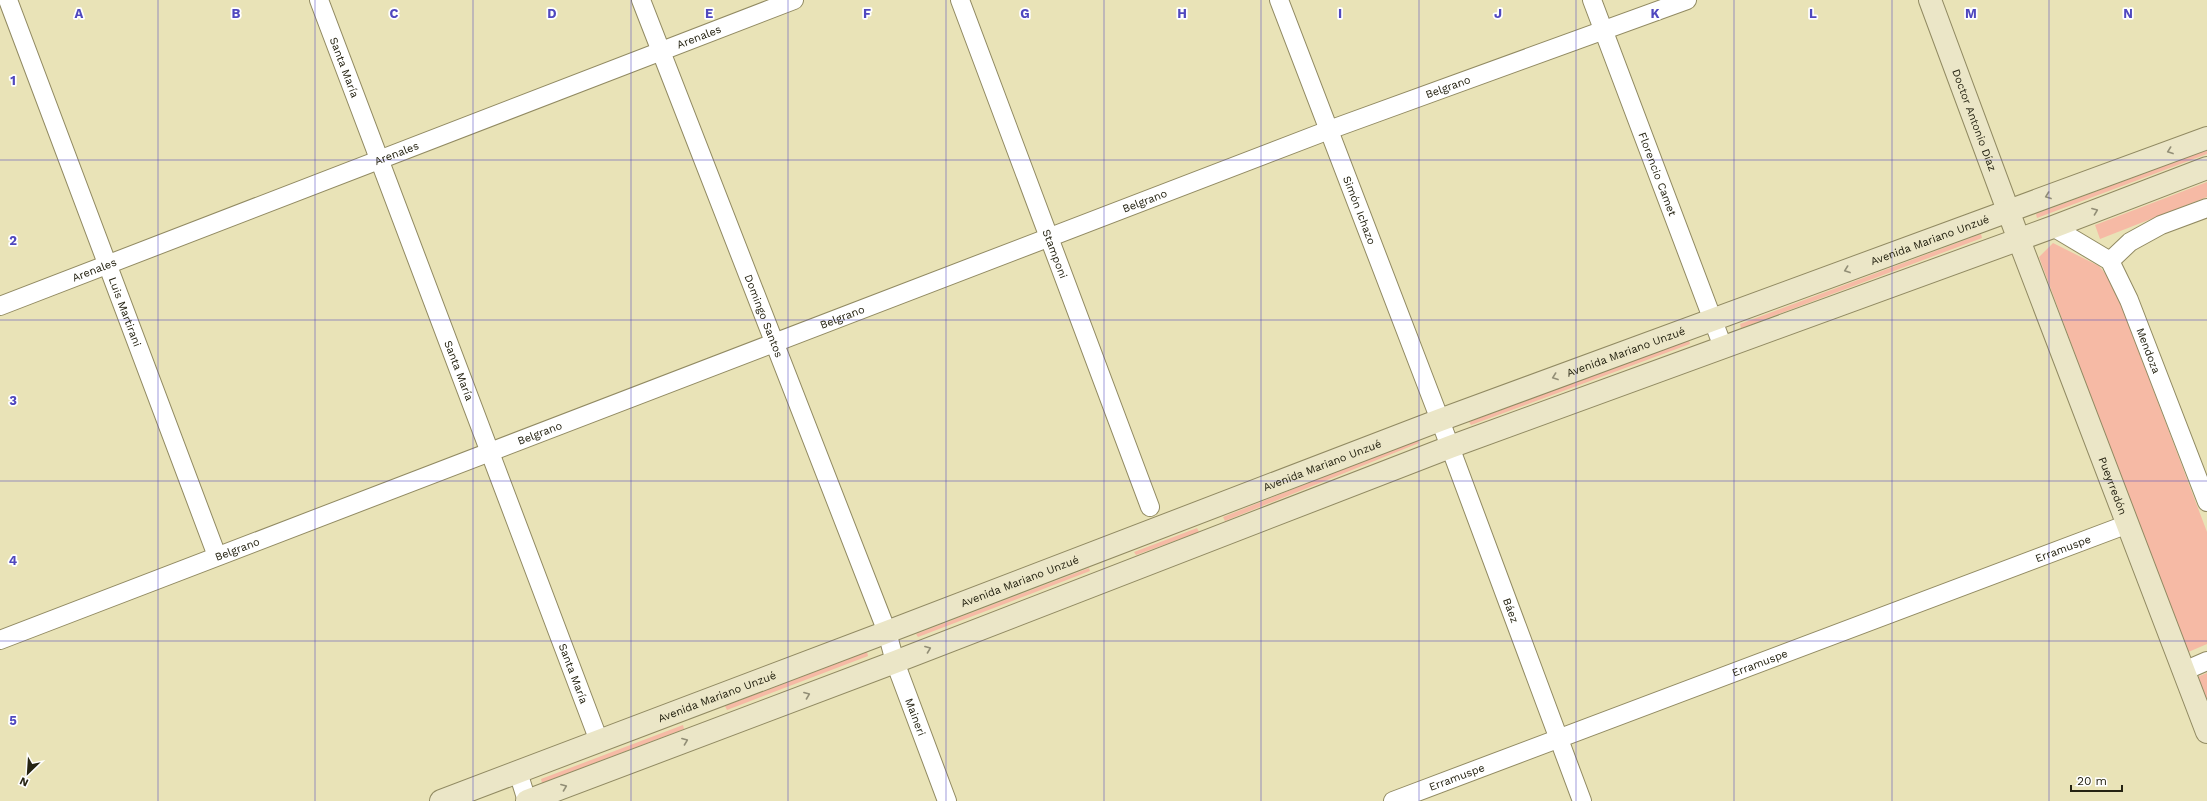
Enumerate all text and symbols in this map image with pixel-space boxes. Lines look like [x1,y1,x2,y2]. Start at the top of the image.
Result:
text: A [75,6,84,21]
text: B [232,6,241,21]
text: C [390,6,399,21]
text: D [547,6,557,21]
text: E [705,6,713,21]
text: F [863,6,871,21]
text: G [1020,6,1030,21]
text: H [1177,6,1187,21]
text: I [1338,6,1342,21]
text: J [1494,6,1502,21]
text: K [1650,6,1660,21]
text: L [1809,6,1817,21]
text: M [1965,6,1977,21]
text: N [2123,6,2133,21]
street label: Arenales [675,22,723,51]
street label: Santa María [327,35,362,99]
street label: Doctor Antonio Díaz [1950,67,1999,173]
text: 1 [10,73,16,88]
street label: Belgrano [1424,73,1472,101]
street label: Florencio Camet [1636,130,1680,218]
street label: Arenales [373,139,421,168]
one-way arrow [2167,147,2174,155]
street label: Simón Ichazo [1341,174,1379,246]
street label: Belgrano [1120,186,1169,215]
one-way arrow [2045,191,2052,199]
one-way arrow [2091,208,2098,216]
street label: Avenida Mariano Unzué [1869,212,1991,268]
street label: Stamponi [1040,227,1070,280]
text: 2 [9,233,17,248]
street label: Arenales [70,255,118,284]
one-way arrow [1844,265,1851,273]
street label: Domingo Santos [742,273,786,359]
street label: Luis Martirani [106,275,144,348]
street label: Belgrano [818,302,866,331]
street label: Avenida Mariano Unzué [1565,324,1687,379]
street label: Mendoza [2134,326,2163,375]
street label: Santa María [442,338,476,402]
one-way arrow [1551,373,1558,381]
text: 3 [9,393,17,408]
street label: Belgrano [515,418,564,447]
street label: Avenida Mariano Unzué [1261,437,1383,494]
street label: Pueyrredón [2096,455,2130,516]
street label: Erramuspe [2033,532,2093,565]
street label: Belgrano [213,535,261,563]
text: 4 [9,553,18,568]
street label: Avenida Mariano Unzué [959,553,1081,610]
street label: Báez [1500,596,1522,625]
street label: Santa María [556,642,591,706]
one-way arrow [925,645,932,653]
street label: Erramuspe [1730,646,1789,679]
street label: Avenida Mariano Unzué [656,668,778,725]
one-way arrow [803,692,810,700]
street label: Maineri [903,696,929,738]
text: 5 [9,713,17,728]
one-way arrow [682,738,689,746]
north arrow [8,753,48,793]
street label: Erramuspe [1427,761,1486,793]
scale bar [2071,767,2122,793]
text: N [18,774,30,789]
text: 20 m [2077,774,2107,788]
one-way arrow [560,784,567,792]

